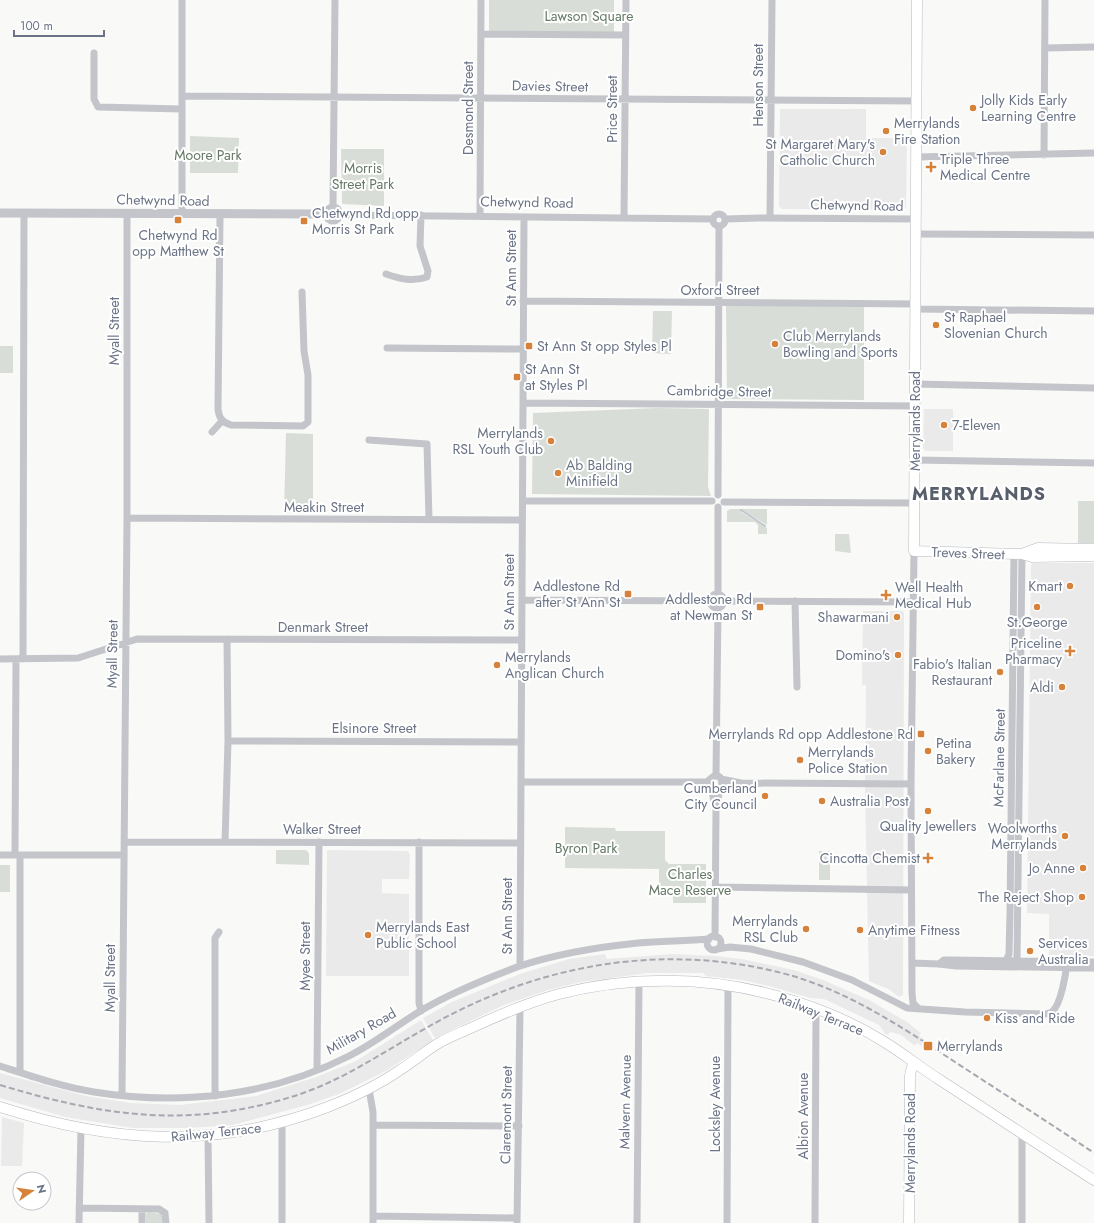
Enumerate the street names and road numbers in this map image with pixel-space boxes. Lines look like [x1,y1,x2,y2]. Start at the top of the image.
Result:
street label: Henson Street [748,43,768,126]
street label: Desmond Street [458,60,478,155]
street label: Davies Street [512,75,589,97]
street label: Price Street [602,75,622,143]
street label: Chetwynd Road [116,189,210,211]
street label: Chetwynd Road [480,191,574,213]
street label: Chetwynd Road [810,194,904,216]
street label: St Ann Street [501,229,521,306]
street label: Oxford Street [681,280,760,300]
street label: Myall Street [104,296,124,365]
street label: Merrylands Road [905,371,925,471]
street label: Cambridge Street [667,380,772,402]
street label: Meakin Street [284,497,365,517]
street label: Treves Street [931,542,1006,564]
street label: St Ann Street [499,553,519,630]
street label: Denmark Street [278,617,369,637]
street label: Myall Street [101,619,123,688]
street label: McFarlane Street [988,708,1010,807]
street label: Elsinore Street [332,718,417,738]
street label: Walker Street [283,819,362,839]
street label: St Ann Street [497,877,517,954]
street label: Myee Street [295,921,315,991]
street label: Myall Street [100,943,120,1012]
street label: Railway Terrace [775,988,867,1040]
street label: Military Road [322,1003,400,1059]
street label: Malvern Avenue [614,1055,636,1149]
street label: Locksley Avenue [705,1056,725,1152]
street label: Claremont Street [495,1065,517,1164]
street label: Albion Avenue [793,1073,813,1159]
street label: Merrylands Road [900,1093,920,1193]
street label: Railway Terrace [170,1117,262,1147]

